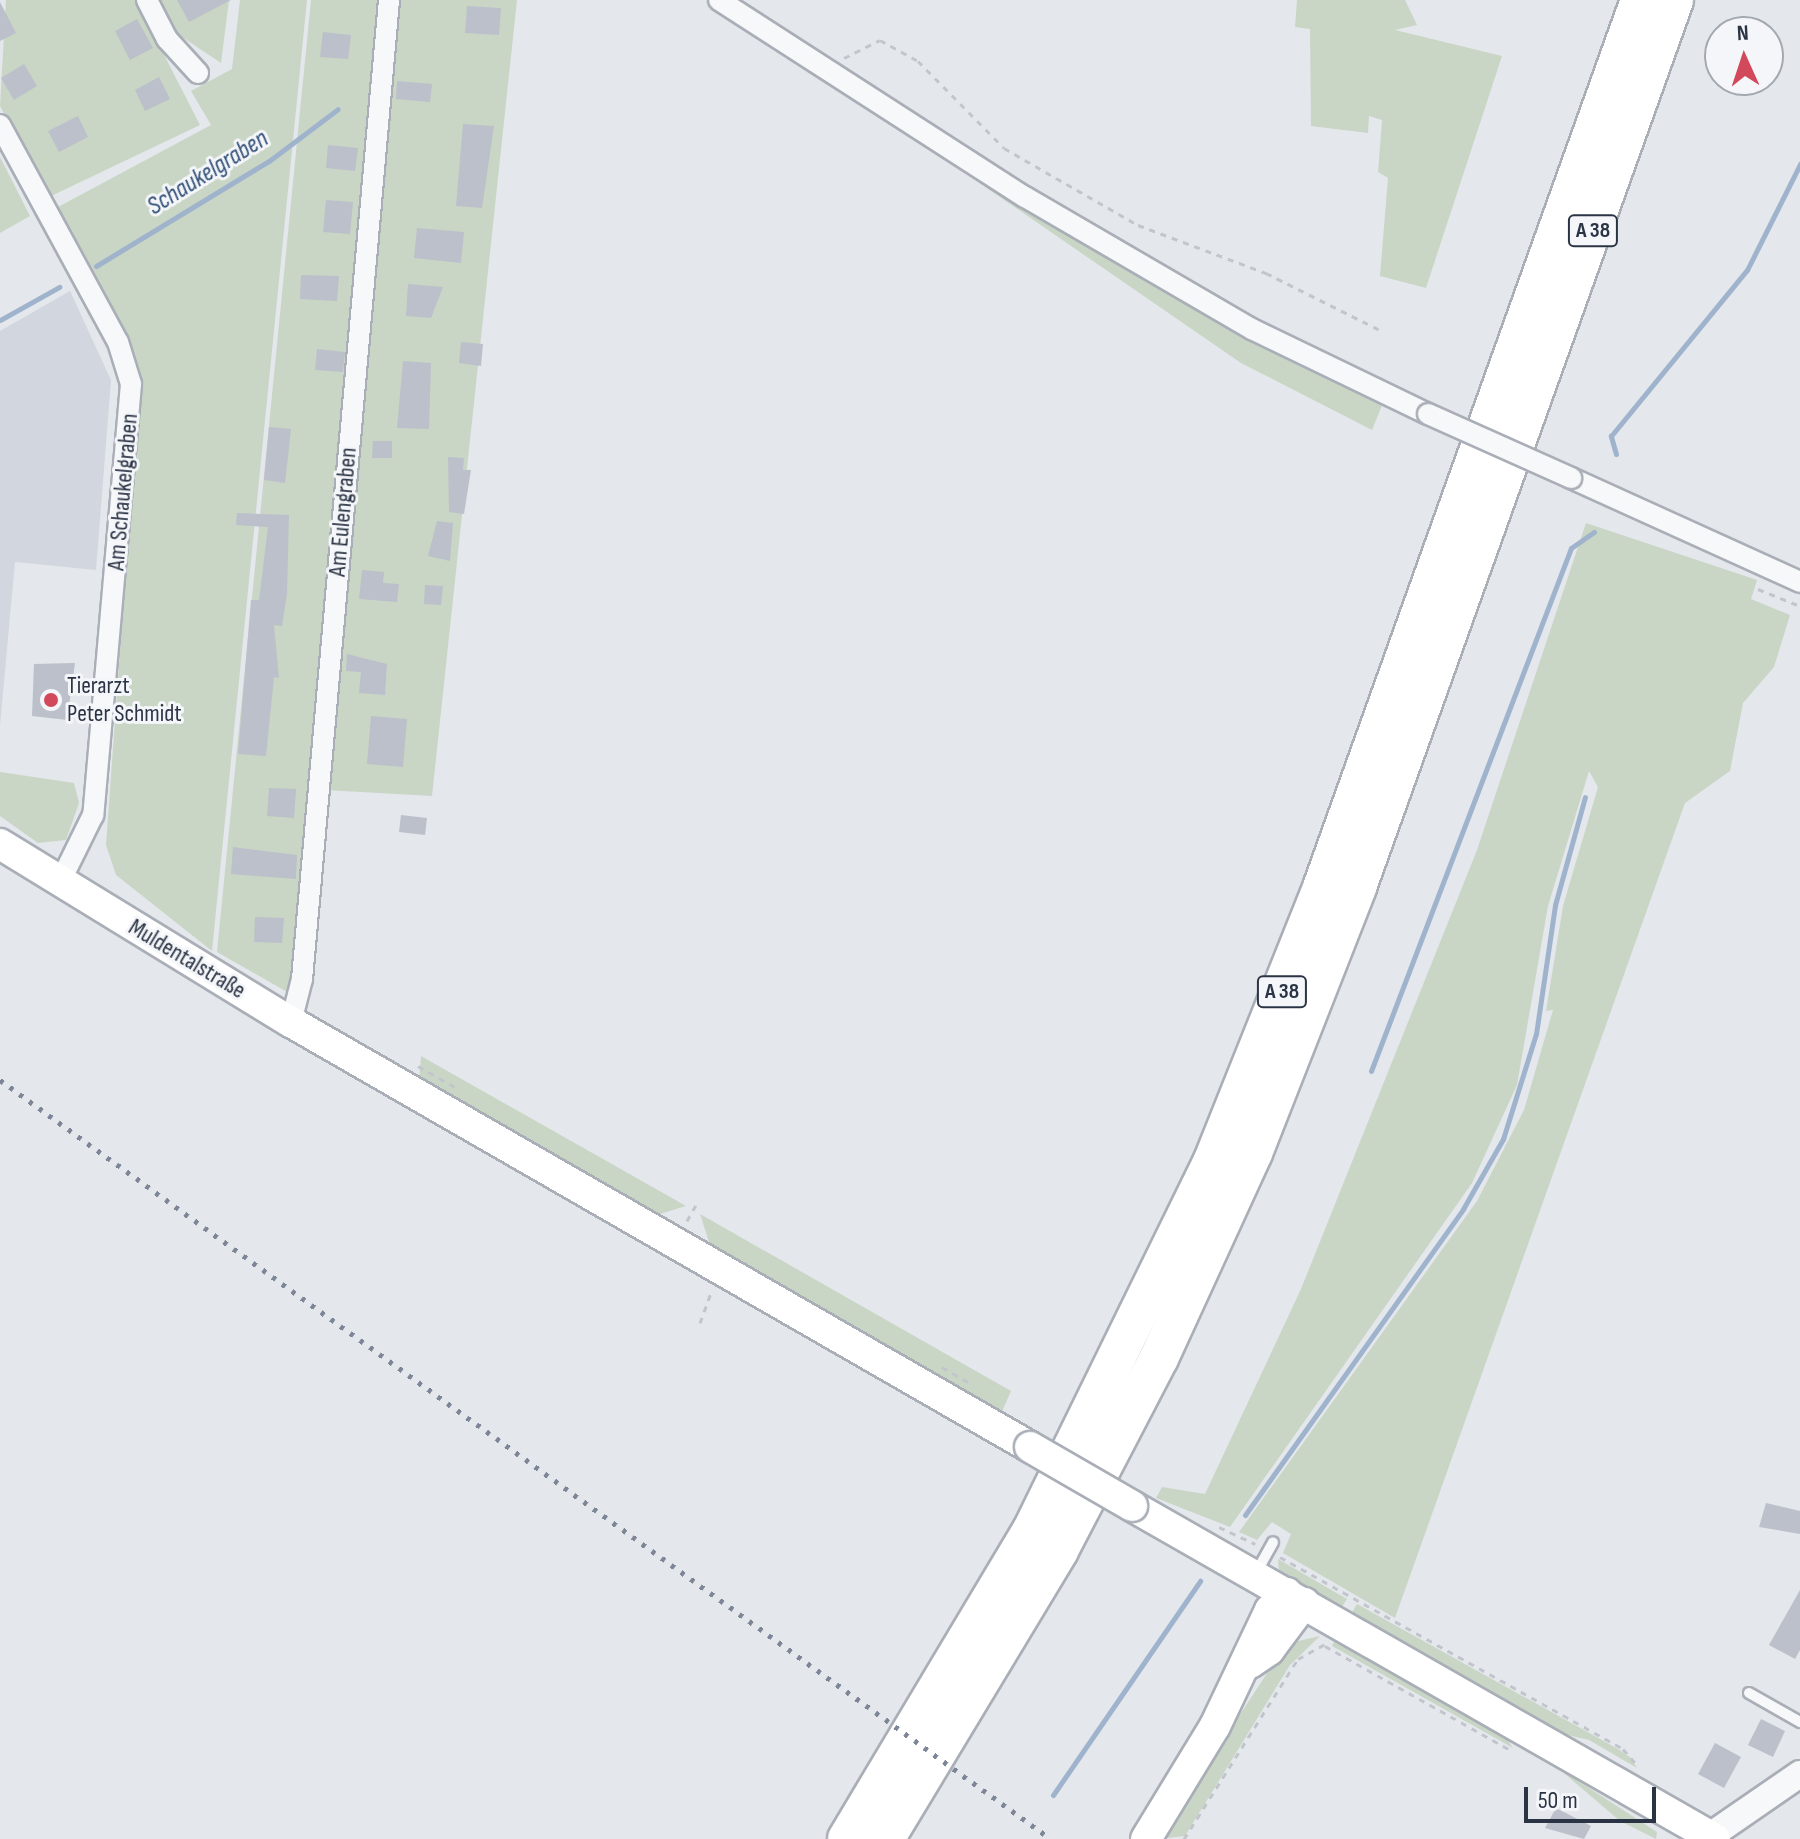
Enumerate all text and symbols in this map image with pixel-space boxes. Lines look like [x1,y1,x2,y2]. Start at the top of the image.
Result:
north arrow [1704,16,1784,96]
text: N [1736,20,1749,47]
water label: Schaukelgraben [142,124,274,222]
road number: A 38 [1567,213,1619,249]
street label: Am Schaukelgraben [102,412,144,572]
street label: Am Eulengraben [323,446,363,578]
place label: Tierarzt Peter Schmidt [67,672,182,728]
marker: Tierarzt Peter Schmidt [42,691,60,709]
street label: Muldentalstraße [123,913,251,1005]
road number: A 38 [1256,974,1308,1010]
scale bar [1528,1771,1660,1821]
text: 50 m [1538,1786,1578,1815]

